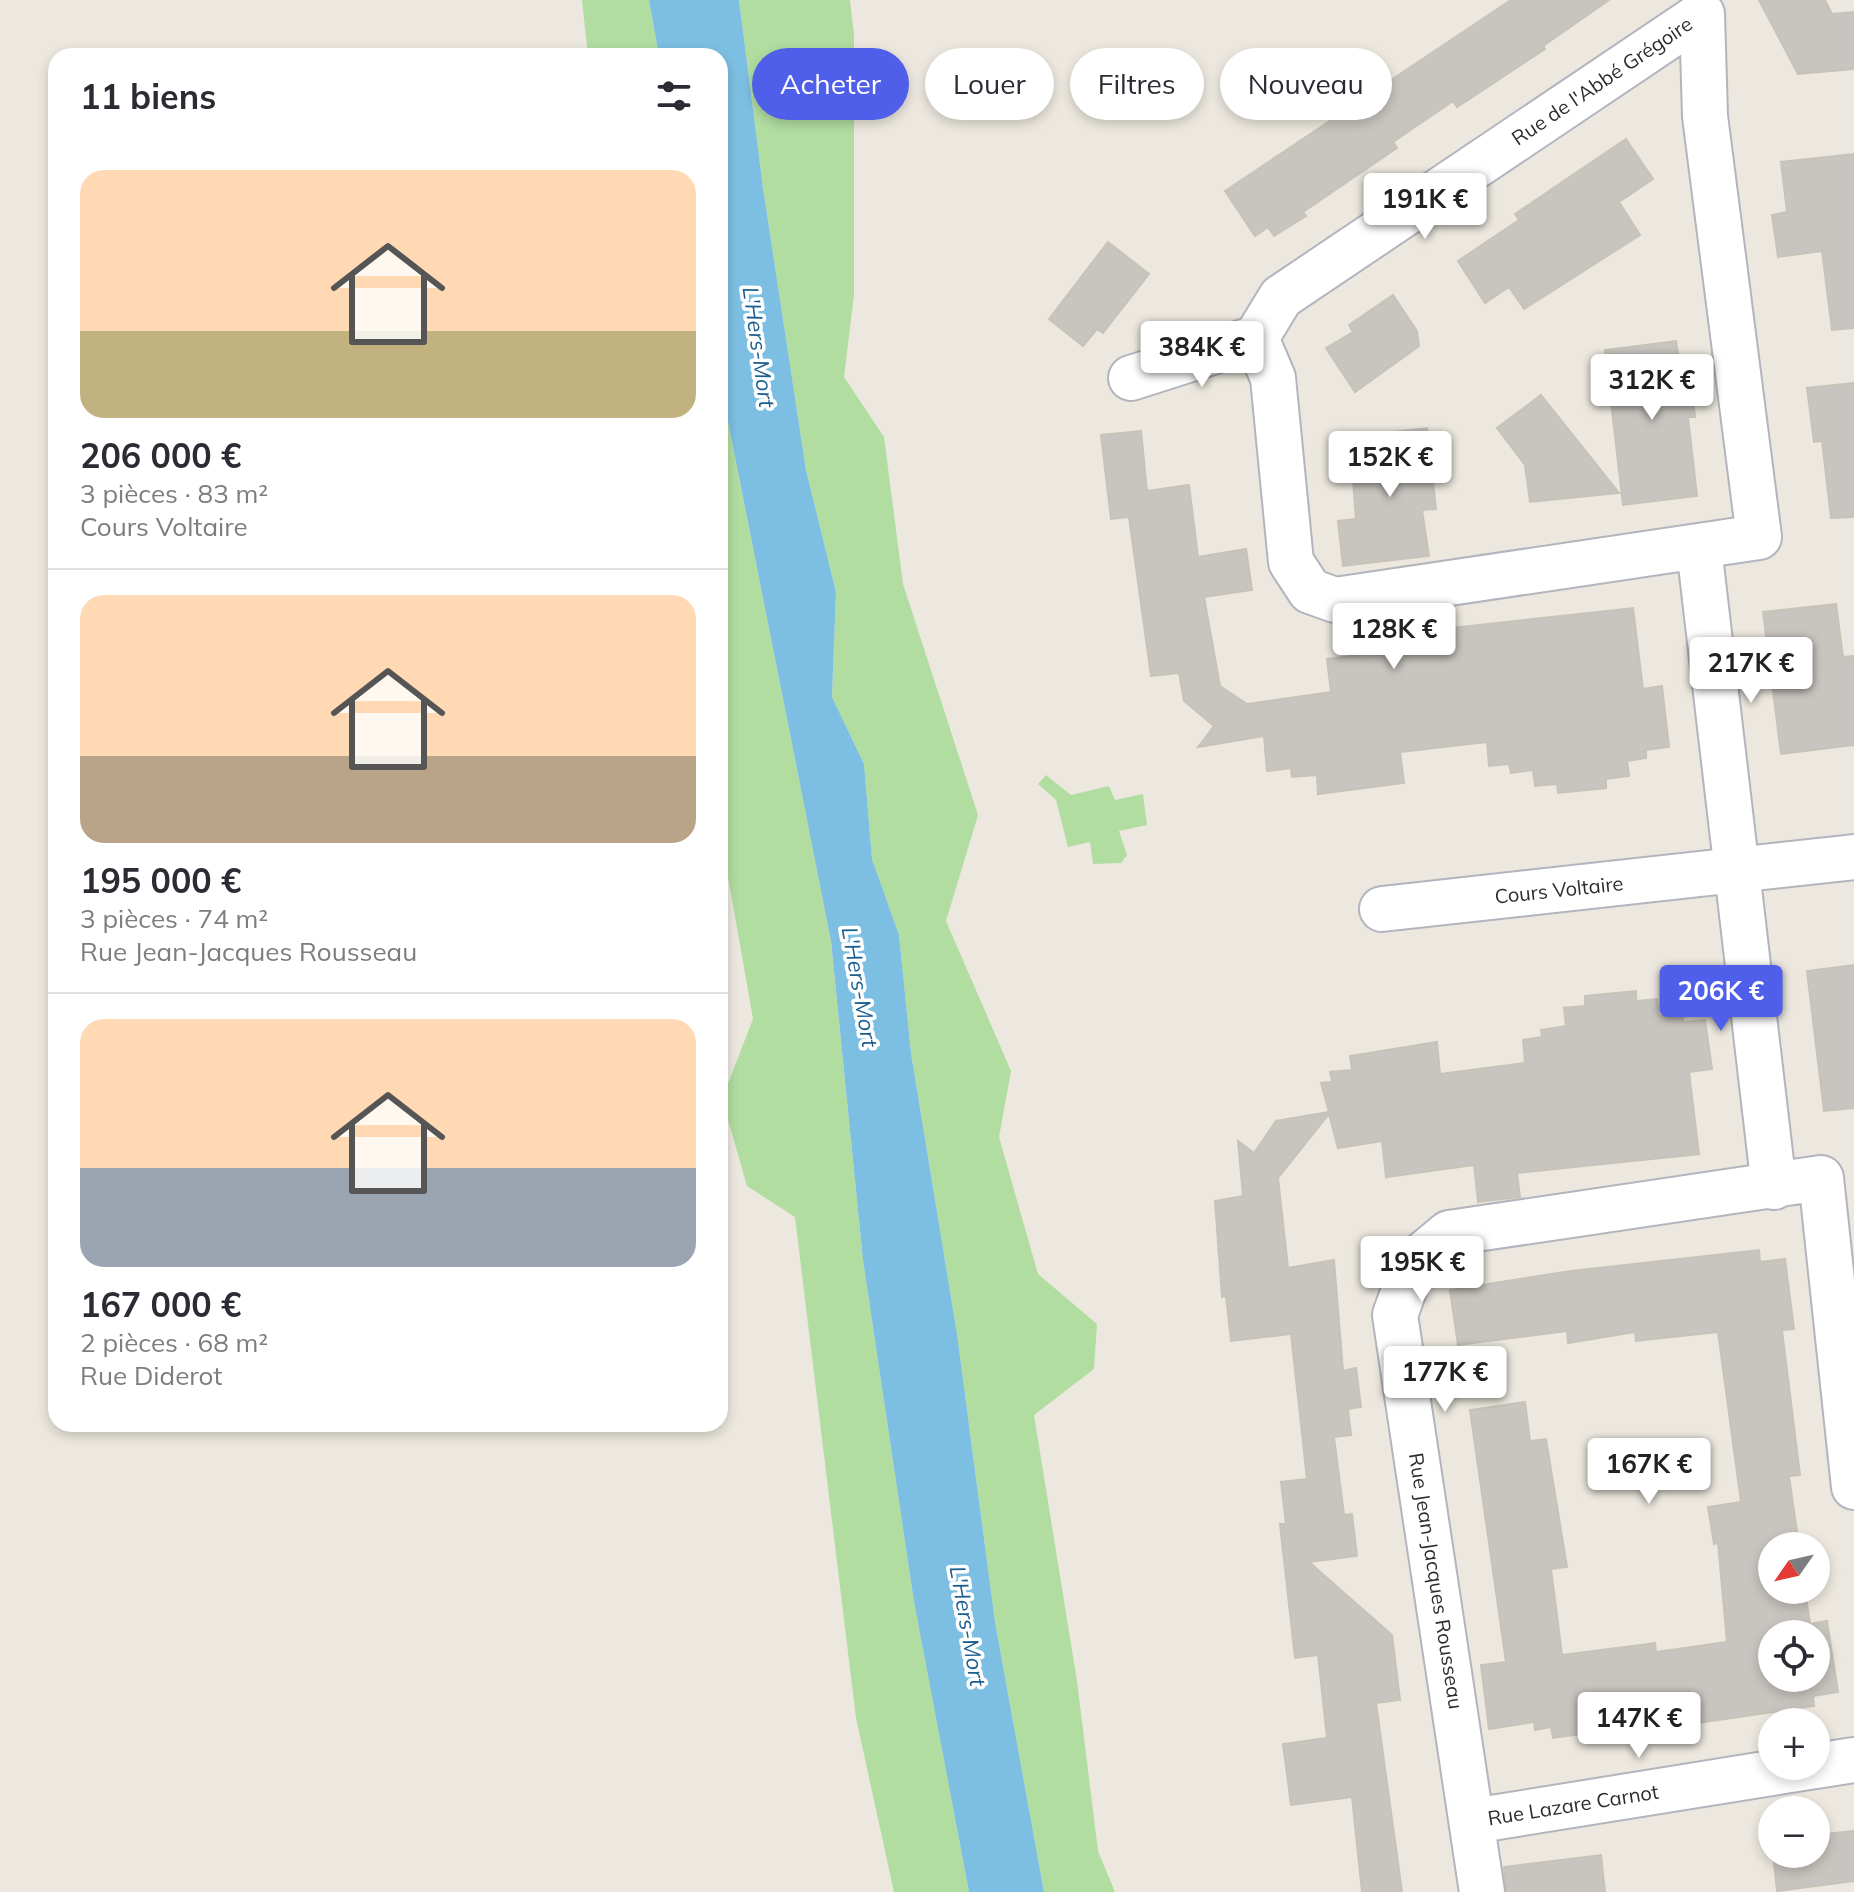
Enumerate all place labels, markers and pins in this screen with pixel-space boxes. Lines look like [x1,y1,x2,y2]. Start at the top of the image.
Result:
pin: 191K € [1360,173,1490,241]
pin: 384K € [1137,321,1267,389]
pin: 312K € [1587,354,1717,422]
pin: 152K € [1325,431,1455,499]
pin: 128K € [1329,603,1459,671]
pin: 217K € [1686,637,1816,705]
pin: 206K € [1656,965,1786,1033]
pin: 195K € [1357,1236,1487,1304]
pin: 177K € [1380,1346,1510,1414]
pin: 167K € [1584,1438,1714,1506]
pin: 147K € [1574,1692,1704,1760]

